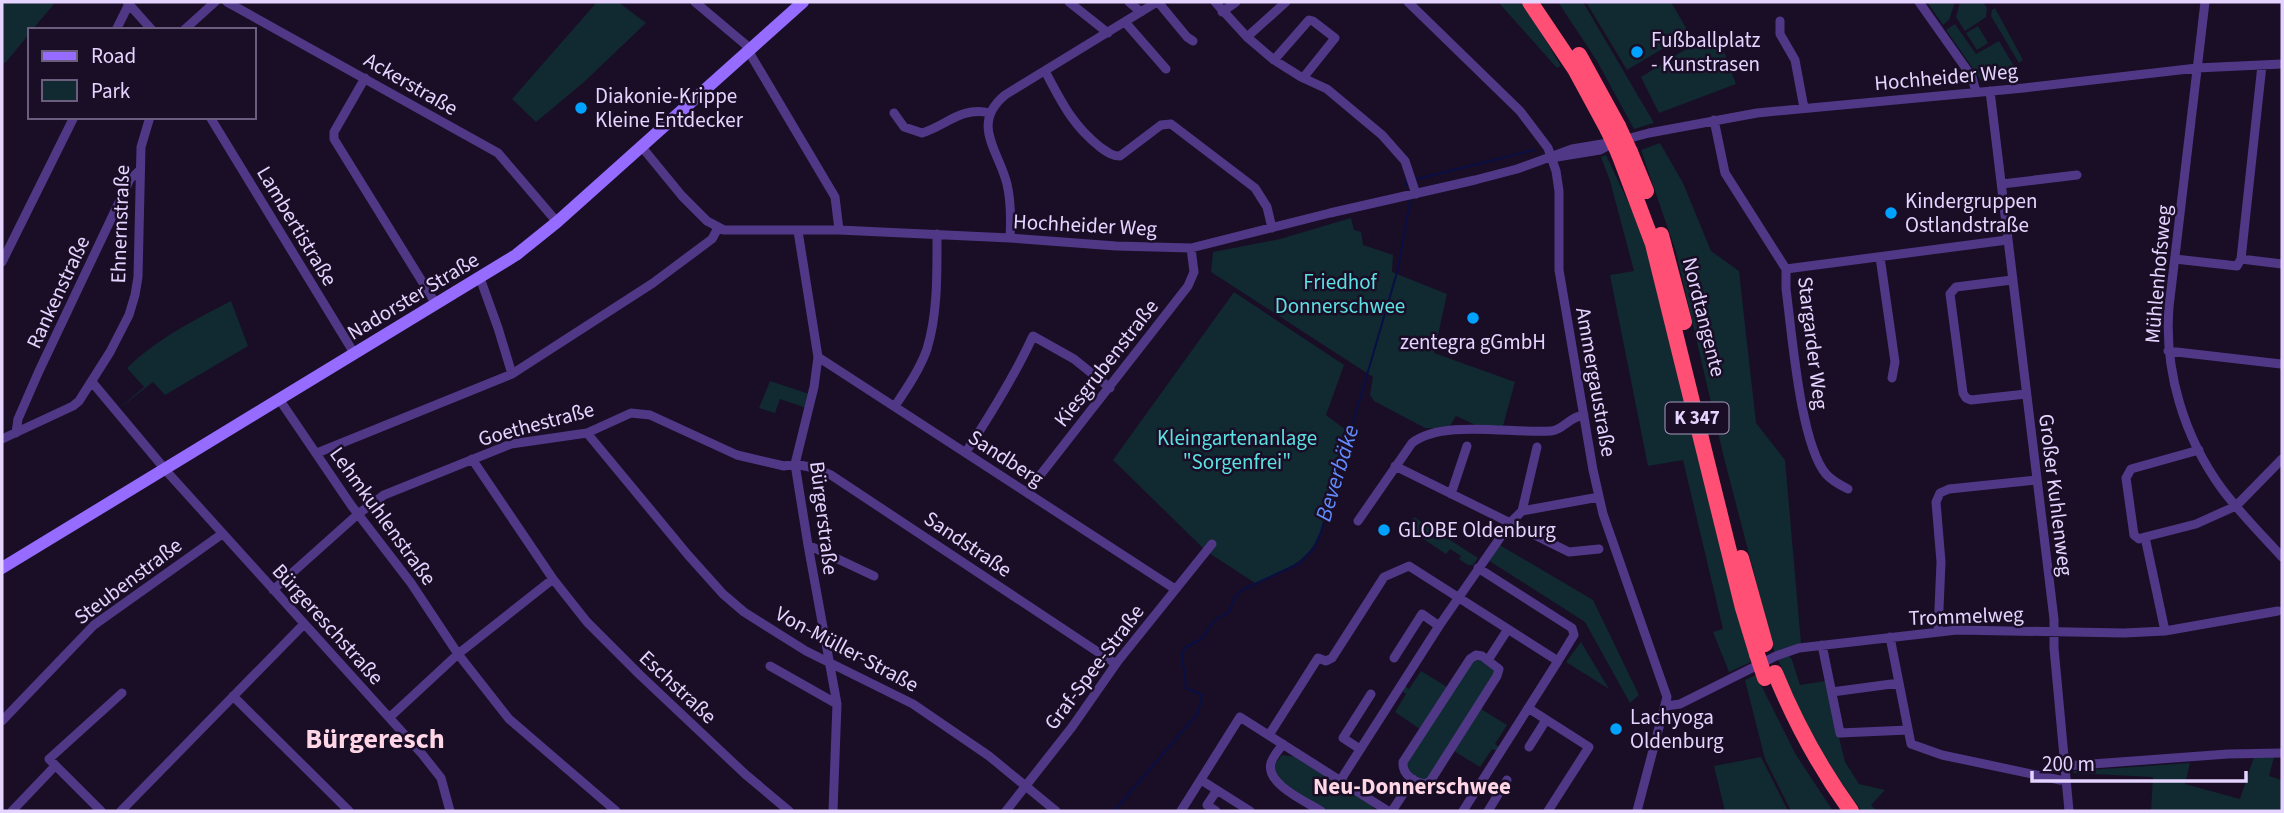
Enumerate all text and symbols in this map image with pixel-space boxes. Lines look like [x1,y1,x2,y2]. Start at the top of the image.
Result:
place label: Fußballplatz - Kunstrasen [1651,25,1761,79]
legend [28,28,256,119]
text: Road [91,41,136,71]
marker: Fußballplatz - Kunstrasen [1629,44,1645,60]
street label: Ackerstraße [358,45,464,123]
street label: Hochheider Weg [1873,56,2019,98]
text: Park [91,76,131,106]
place label: Diakonie-Krippe Kleine Entdecker [595,81,744,135]
marker: Diakonie-Krippe Kleine Entdecker [573,100,589,116]
street label: Lambertistraße [249,160,345,292]
street label: Ehnernstraße [103,164,137,284]
place label: Kindergruppen Ostlandstraße [1905,186,2037,240]
street label: Mühlenhofsweg [2137,203,2179,344]
marker: Kindergruppen Ostlandstraße [1883,205,1899,221]
street label: Hochheider Weg [1012,206,1158,244]
street label: Rankenstraße [19,231,97,353]
street label: Nadorster Straße [341,245,485,347]
street label: Nordtangente [1675,254,1733,380]
park label: Friedhof Donnerschwee [1275,267,1405,321]
street label: Stargarder Weg [1790,275,1836,412]
street label: Kiesgrubenstraße [1047,293,1165,433]
street label: Ammergaustraße [1568,305,1624,459]
marker: zentegra gGmbH [1465,310,1481,326]
place label: zentegra gGmbH [1400,327,1546,357]
street label: Goethestraße [475,394,597,454]
road number: K 347 [1666,402,1728,434]
street label: Großer Kuhlenweg [2031,412,2081,578]
water label: Beverbäke [1307,421,1367,525]
street label: Sandberg [962,422,1050,494]
park label: Kleingartenanlage "Sorgenfrei" [1157,423,1317,477]
street label: Lehmkuhlenstraße [322,441,444,591]
street label: Bürgerstraße [802,460,846,576]
street label: Sandstraße [918,504,1018,584]
place label: GLOBE Oldenburg [1398,515,1556,545]
marker: GLOBE Oldenburg [1376,522,1392,538]
street label: Steubenstraße [68,530,188,632]
street label: Bürgereschstraße [265,557,391,691]
street label: Graf-Spee-Straße [1037,598,1151,736]
street label: Von-Müller-Straße [770,599,924,699]
street label: Trommelweg [1908,599,2024,633]
street label: Eschstraße [633,643,723,731]
place label: Lachyoga Oldenburg [1630,702,1724,756]
district label: Bürgeresch [305,719,445,759]
marker: Lachyoga Oldenburg [1608,721,1624,737]
scale bar [2032,740,2246,784]
text: 200 m [2042,749,2095,779]
district label: Neu-Donnerschwee [1313,770,1511,803]

